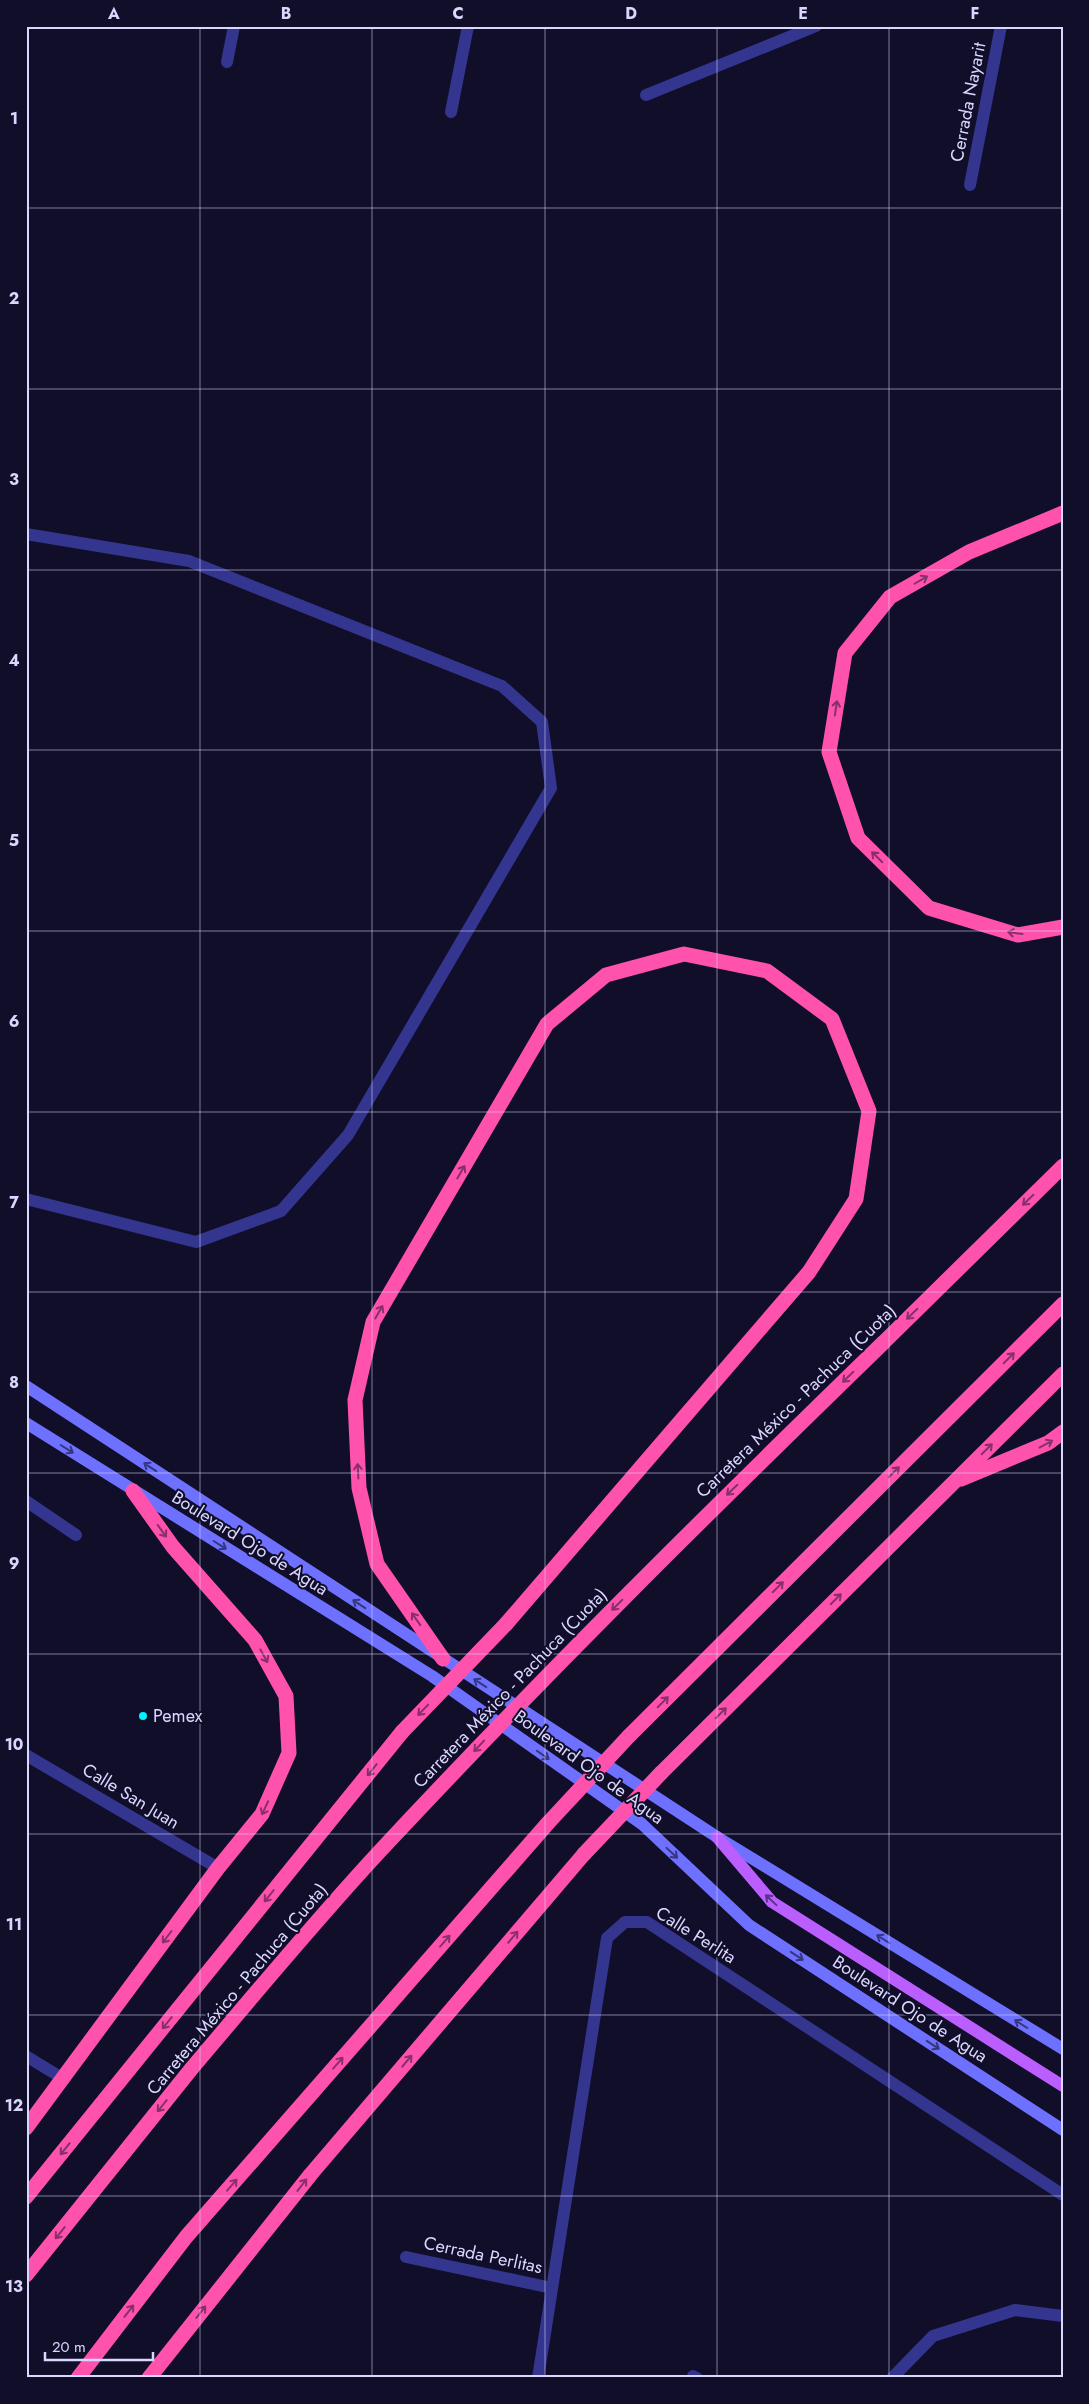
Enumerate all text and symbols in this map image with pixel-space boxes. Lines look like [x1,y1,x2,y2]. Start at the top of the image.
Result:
text: A [107,2,120,25]
text: B [281,2,291,25]
text: C [452,2,464,25]
text: D [625,2,637,25]
text: E [798,2,808,25]
text: F [971,2,979,25]
street label: Cerrada Nayarit [944,39,992,164]
text: 1 [10,107,18,130]
text: 2 [9,287,19,310]
text: 3 [9,468,19,491]
one-way arrow [913,574,927,584]
text: 4 [8,649,20,672]
one-way arrow [832,700,842,716]
text: 5 [9,829,19,852]
one-way arrow [871,851,884,863]
one-way arrow [1007,928,1023,937]
text: 6 [9,1010,19,1033]
one-way arrow [456,1165,466,1179]
text: 7 [9,1191,19,1214]
one-way arrow [1022,1194,1034,1206]
street label: Carretera México - Pachuca (Cuota) [690,1298,902,1504]
one-way arrow [374,1306,384,1320]
one-way arrow [906,1308,918,1320]
one-way arrow [1003,1352,1015,1364]
text: 8 [9,1371,19,1394]
one-way arrow [842,1371,854,1383]
one-way arrow [1038,1439,1053,1449]
one-way arrow [981,1442,993,1455]
one-way arrow [60,1445,74,1455]
one-way arrow [143,1462,157,1472]
one-way arrow [354,1463,363,1479]
one-way arrow [887,1467,899,1479]
street label: Boulevard Ojo de Agua [167,1484,333,1602]
one-way arrow [725,1484,738,1496]
one-way arrow [157,1524,167,1538]
one-way arrow [213,1539,227,1550]
text: 9 [9,1552,19,1575]
one-way arrow [772,1581,785,1593]
street label: Carretera México - Pachuca (Cuota) [407,1582,613,1794]
one-way arrow [830,1593,842,1605]
one-way arrow [352,1599,366,1609]
one-way arrow [610,1599,623,1611]
one-way arrow [411,1612,421,1626]
one-way arrow [260,1648,270,1663]
one-way arrow [473,1678,487,1688]
one-way arrow [657,1696,669,1708]
place label: Pemex [153,1703,203,1729]
one-way arrow [418,1703,430,1715]
street label: Boulevard Ojo de Agua [509,1704,669,1830]
one-way arrow [715,1707,727,1720]
marker: Pemex [137,1710,149,1722]
text: 10 [5,1733,23,1756]
one-way arrow [473,1740,485,1753]
one-way arrow [536,1749,550,1760]
street label: Calle San Juan [78,1757,184,1835]
one-way arrow [366,1763,377,1776]
one-way arrow [260,1800,270,1815]
one-way arrow [666,1847,679,1859]
street label: Carretera México - Pachuca (Cuota) [141,1878,333,2100]
one-way arrow [264,1889,275,1902]
one-way arrow [765,1894,778,1906]
street label: Calle Perlita [651,1900,741,1970]
text: 11 [6,1913,22,1936]
one-way arrow [162,1930,172,1944]
one-way arrow [507,1931,518,1944]
one-way arrow [876,1933,890,1943]
one-way arrow [440,1934,451,1947]
street label: Boulevard Ojo de Agua [827,1949,993,2069]
one-way arrow [790,1951,804,1962]
one-way arrow [162,2016,173,2029]
one-way arrow [1015,2018,1029,2028]
one-way arrow [926,2040,940,2050]
one-way arrow [401,2055,412,2068]
one-way arrow [333,2057,344,2070]
text: 12 [5,2094,23,2117]
one-way arrow [156,2099,167,2112]
one-way arrow [60,2142,71,2155]
one-way arrow [297,2178,307,2192]
one-way arrow [226,2179,237,2192]
one-way arrow [55,2226,66,2239]
street label: Cerrada Perlitas [421,2230,545,2280]
text: 13 [5,2275,23,2298]
one-way arrow [124,2304,134,2318]
one-way arrow [196,2305,206,2319]
scale bar [45,2329,152,2361]
text: 20 m [52,2336,86,2358]

